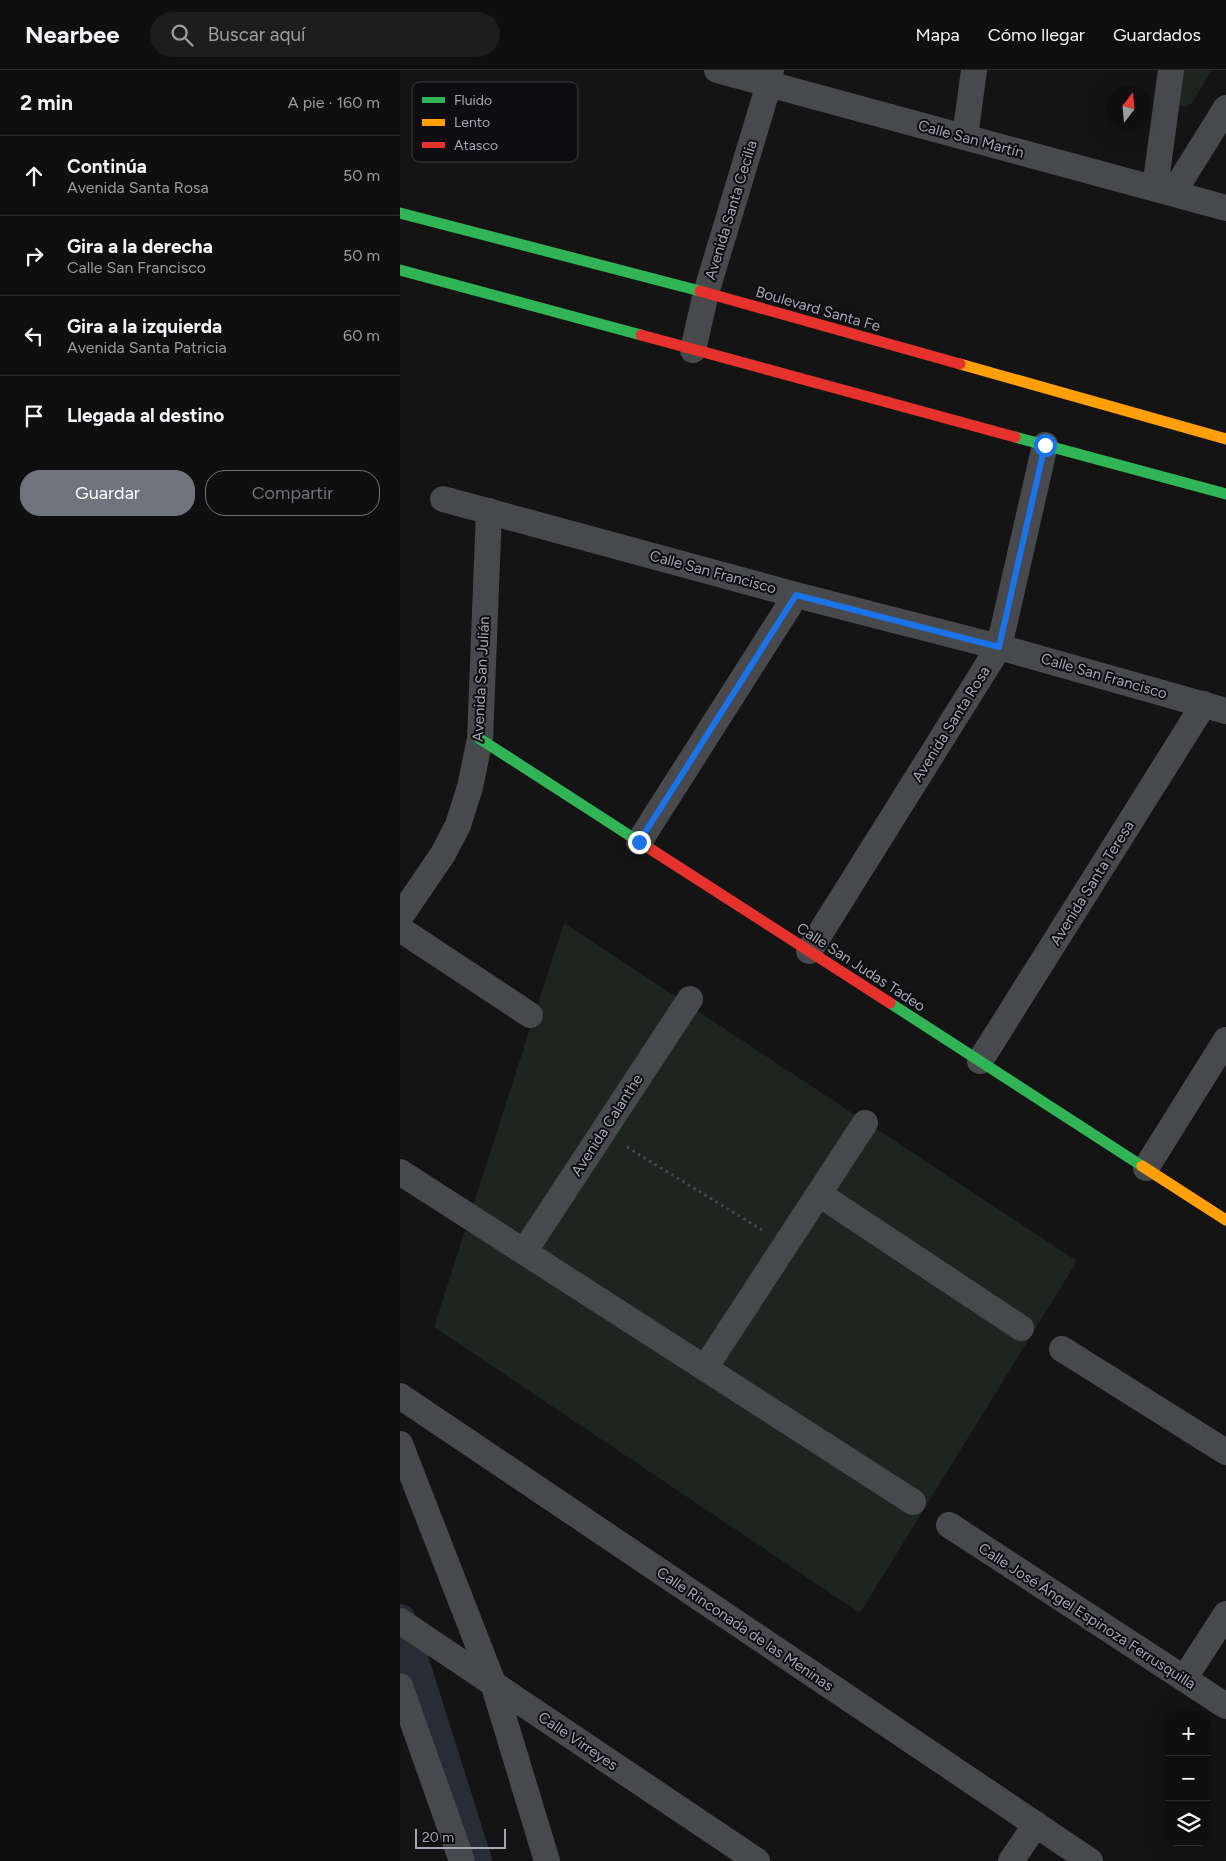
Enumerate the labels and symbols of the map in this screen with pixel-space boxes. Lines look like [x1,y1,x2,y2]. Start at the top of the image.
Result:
legend [412,82,578,162]
north arrow [1106,85,1151,130]
text: Fluido [454,92,492,109]
text: Lento [454,114,490,131]
street label: Calle San Martín [916,116,1026,162]
text: Atasco [454,137,498,154]
street label: Avenida Santa Cecilia [701,138,761,282]
street label: Boulevard Santa Fe [754,283,882,335]
route start [1034,434,1057,457]
street label: Calle San Francisco [648,546,779,598]
street label: Avenida San Julián [469,616,493,742]
street label: Calle San Francisco [1039,649,1169,703]
street label: Avenida Santa Rosa [908,663,994,785]
street label: Avenida Santa Teresa [1046,817,1138,949]
route end [628,831,651,854]
street label: Calle San Judas Tadeo [793,919,929,1016]
street label: Avenida Calanthe [567,1071,647,1179]
street label: Calle José Ángel Espinoza Ferrusquilla [975,1539,1199,1693]
street label: Calle Rinconada de las Meninas [653,1563,837,1695]
street label: Calle Virreyes [535,1708,621,1774]
scale bar [415,1826,506,1849]

